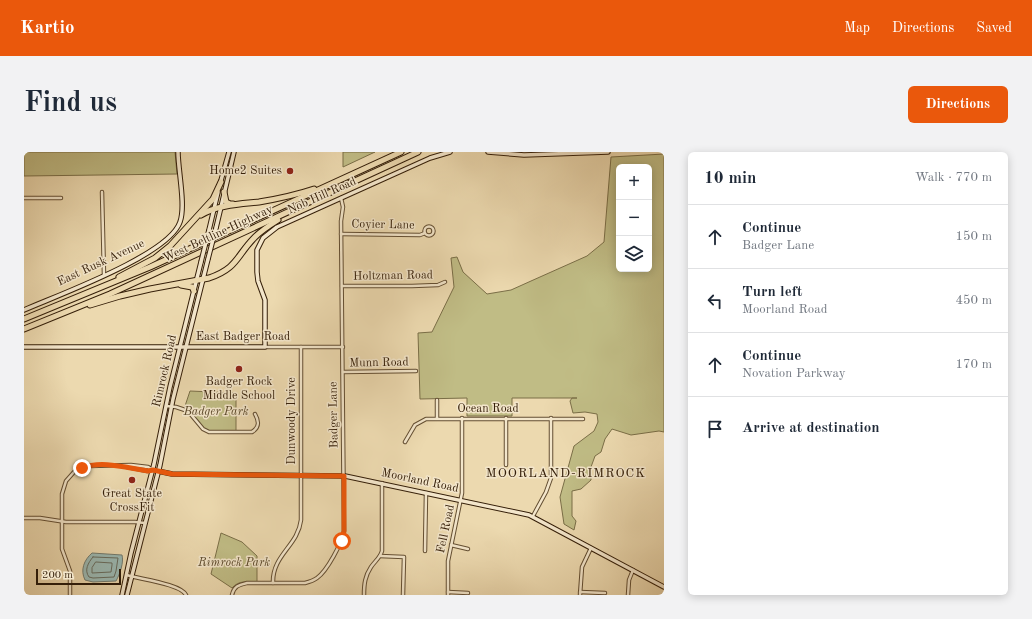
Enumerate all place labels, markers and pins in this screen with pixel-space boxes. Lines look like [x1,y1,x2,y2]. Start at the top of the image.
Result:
place label: Home2 Suites [209,165,282,177]
marker: Home2 Suites [285,166,295,176]
marker: Badger Rock Middle School [234,364,244,374]
place label: Badger Rock Middle School [203,376,275,402]
marker: Great State CrossFit [127,475,137,485]
place label: Great State CrossFit [102,488,162,514]

